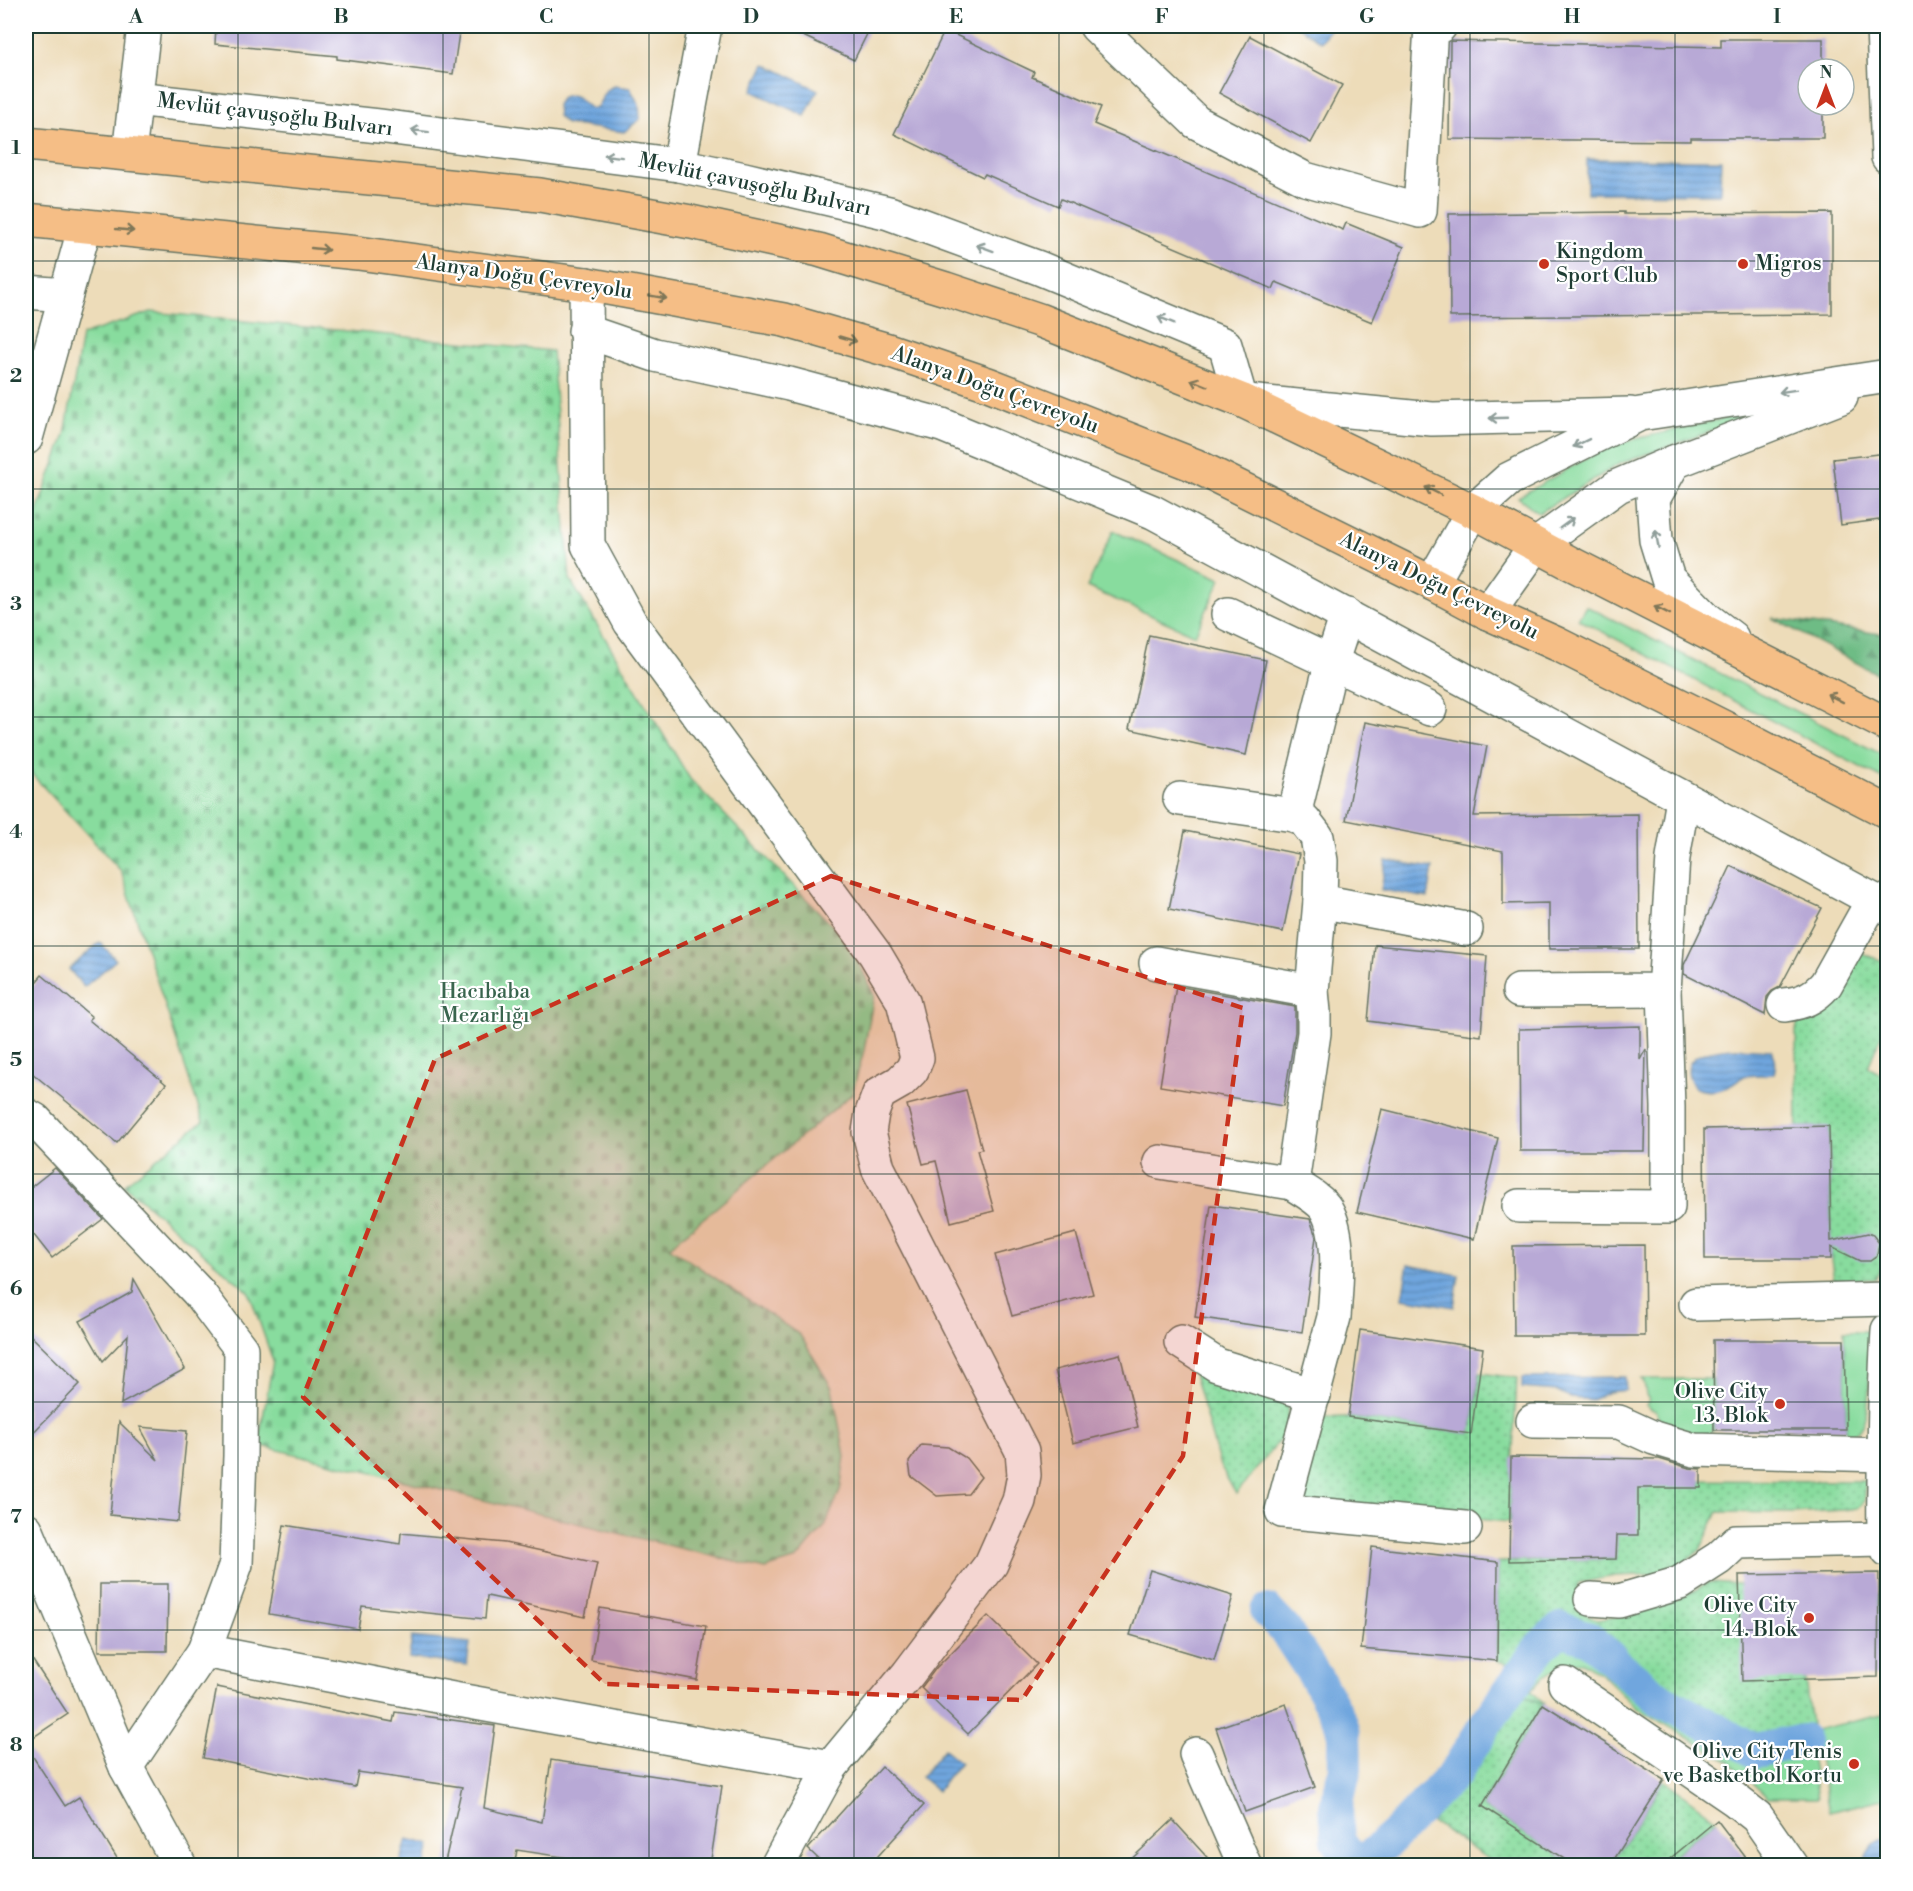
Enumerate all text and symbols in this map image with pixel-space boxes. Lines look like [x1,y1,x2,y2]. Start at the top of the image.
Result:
text: A [128,5,144,30]
text: B [333,5,349,30]
text: C [539,5,553,30]
text: D [743,5,759,30]
text: E [949,5,963,30]
text: F [1155,5,1169,30]
text: G [1359,5,1375,30]
text: H [1564,5,1581,30]
text: I [1773,5,1781,30]
north arrow [1796,57,1856,117]
text: N [1820,63,1833,83]
street label: Mevlüt çavuşoğlu Bulvarı [156,88,395,142]
one-way arrow [410,126,430,137]
text: 1 [11,136,21,161]
street label: Mevlüt çavuşoğlu Bulvarı [636,148,874,222]
one-way arrow [604,150,623,161]
one-way arrow [115,225,135,236]
place label: Kingdom Sport Club [1556,239,1658,289]
one-way arrow [976,242,995,253]
one-way arrow [309,244,329,255]
street label: Alanya Doğu Çevreyolu [413,249,634,305]
place label: Migros [1755,251,1822,277]
marker: Kingdom Sport Club [1537,257,1551,271]
marker: Migros [1736,257,1750,271]
one-way arrow [648,292,667,303]
one-way arrow [1157,314,1175,325]
one-way arrow [839,333,858,345]
street label: Alanya Doğu Çevreyolu [887,340,1102,440]
text: 2 [10,364,22,389]
one-way arrow [1190,377,1208,388]
one-way arrow [1779,386,1799,397]
one-way arrow [1488,412,1508,423]
one-way arrow [1572,438,1590,450]
one-way arrow [1424,485,1442,497]
one-way arrow [1559,517,1575,529]
street label: Alanya Doğu Çevreyolu [1334,526,1543,646]
one-way arrow [1651,530,1662,549]
text: 3 [10,592,22,617]
one-way arrow [1653,604,1671,615]
one-way arrow [1827,692,1845,704]
text: 4 [9,820,23,845]
park label: Hacıbaba Mezarlığı [440,979,530,1029]
text: 5 [10,1048,22,1073]
text: 6 [10,1277,23,1302]
place label: Olive City 13. Blok [1675,1379,1769,1429]
marker: Olive City 13. Blok [1773,1397,1787,1411]
text: 7 [10,1505,22,1530]
place label: Olive City 14. Blok [1704,1593,1798,1643]
marker: Olive City 14. Blok [1802,1611,1816,1625]
text: 8 [10,1733,23,1758]
place label: Olive City Tenis ve Basketbol Kortu [1662,1739,1842,1789]
marker: Olive City Tenis ve Basketbol Kortu [1847,1757,1861,1771]

